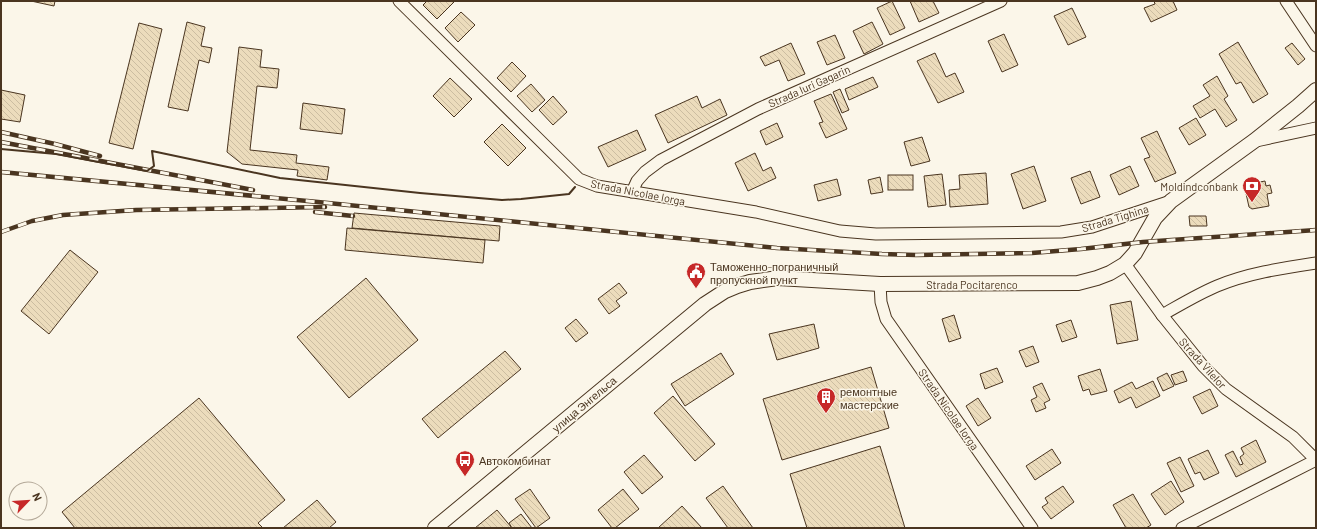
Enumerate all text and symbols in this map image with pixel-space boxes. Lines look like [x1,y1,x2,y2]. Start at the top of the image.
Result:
street label: Strada Iuri Gagarin [766,62,852,110]
bank icon: Moldindconbank [1241,175,1263,203]
street label: Strada Nicolae Iorga [590,176,686,208]
place label: Moldindconbank [1160,180,1238,193]
street label: Strada Tighina [1080,202,1150,234]
place label: Таможенно-пограничный пропускной пункт [710,260,838,286]
public building icon: Таможенно-пограничный пропускной пункт [685,261,707,289]
street label: Strada Pocitarenco [926,278,1018,291]
street label: Strada Vilelor [1177,335,1229,391]
street label: Strada Nicolae Iorga [916,366,982,452]
street label: улица Энгельса [549,373,619,435]
place label: ремонтные мастерские [840,385,899,411]
building icon: ремонтные мастерские [815,386,837,414]
bus stop icon: Автокомбинат [454,449,476,477]
place label: Автокомбинат [479,454,551,467]
north arrow [8,481,48,521]
text: N [30,490,45,503]

